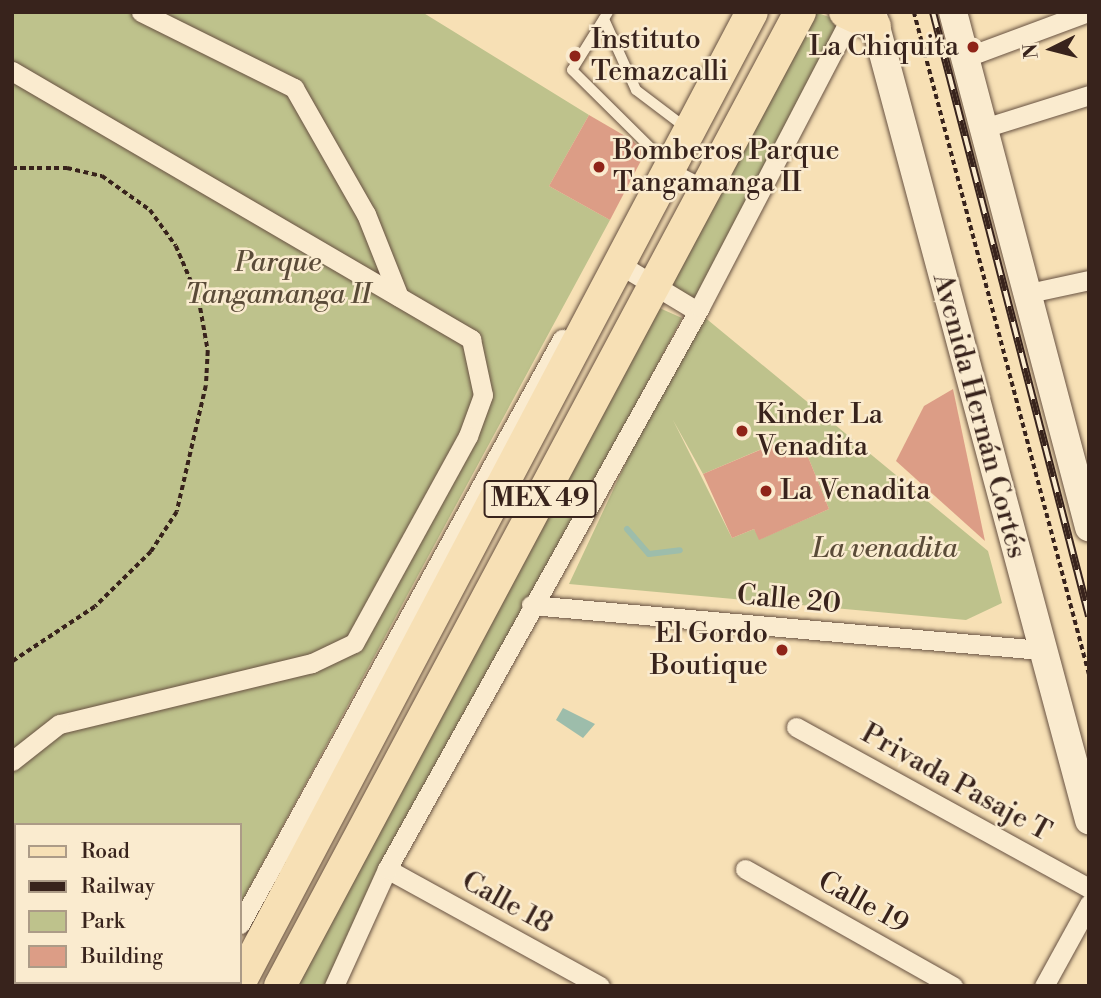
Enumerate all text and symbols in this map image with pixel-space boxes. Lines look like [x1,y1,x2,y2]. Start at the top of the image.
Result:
north arrow [1017,14,1087,84]
place label: Instituto Temazcalli [591,23,729,89]
place label: La Chiquita [809,30,959,64]
marker: La Chiquita [965,39,981,55]
text: N [1018,42,1044,60]
marker: Instituto Temazcalli [565,46,585,66]
place label: Bomberos Parque Tangamanga II [613,134,840,200]
marker: Bomberos Parque Tangamanga II [591,159,607,175]
park label: Parque Tangamanga II [185,246,371,312]
street label: Avenida Hernán Cortés [925,270,1033,562]
place label: Kinder La Venadita [756,398,883,464]
marker: Kinder La Venadita [734,423,750,439]
place label: La Venadita [780,474,930,508]
road number: MEX 49 [482,477,598,522]
marker: La Venadita [758,483,774,499]
park label: La venadita [812,532,958,566]
street label: Calle 20 [736,579,842,621]
place label: El Gordo Boutique [650,617,768,683]
marker: El Gordo Boutique [774,642,790,658]
street label: Privada Pasaje T [855,717,1057,849]
legend [14,823,242,984]
text: Road [81,839,130,865]
street label: Calle 18 [456,864,558,942]
street label: Calle 19 [812,865,914,941]
text: Railway [81,874,155,900]
text: Park [81,909,125,935]
text: Building [81,944,163,970]

